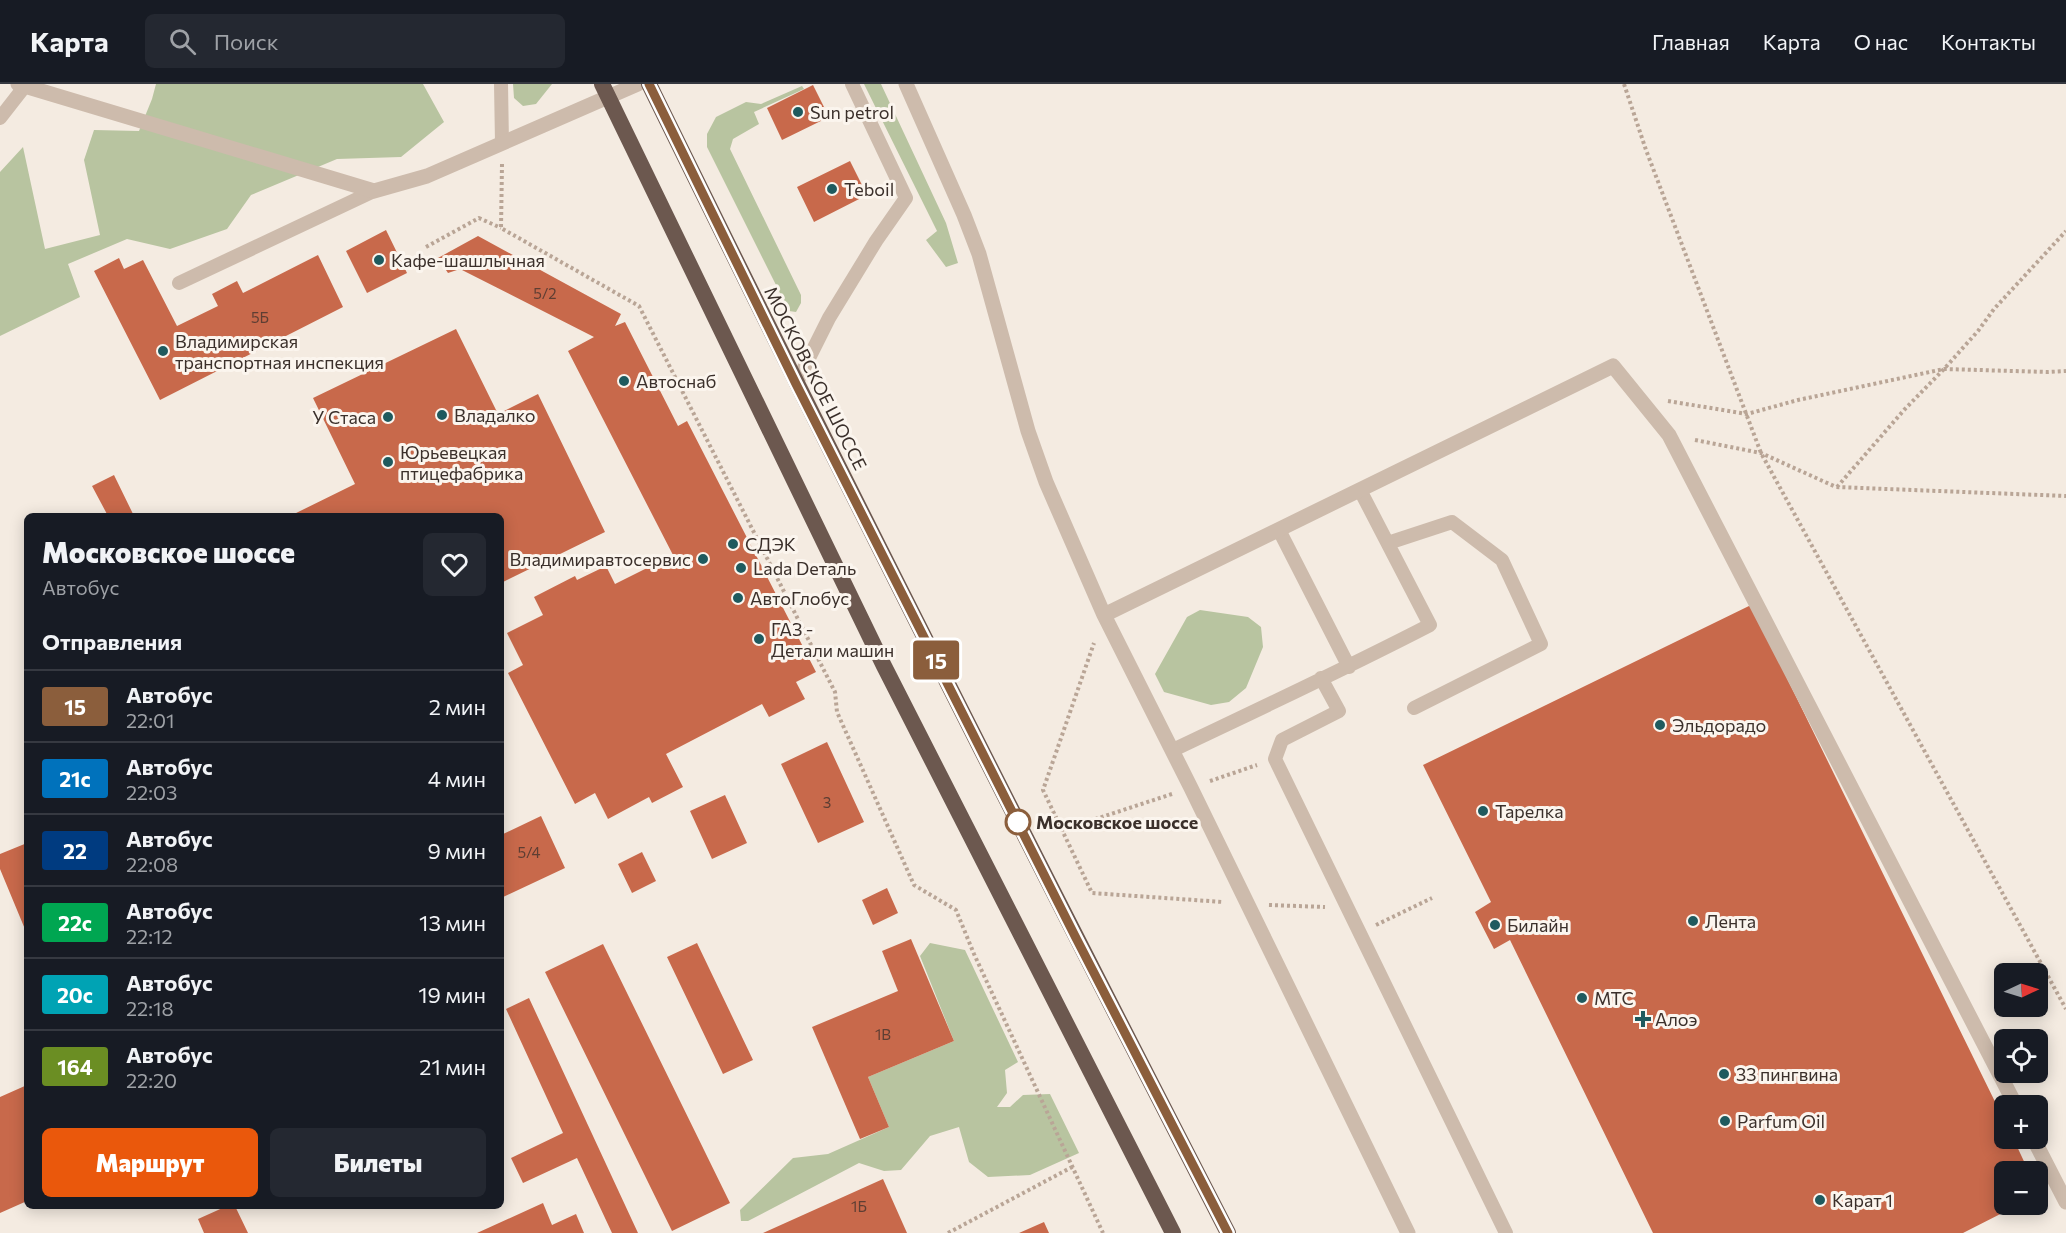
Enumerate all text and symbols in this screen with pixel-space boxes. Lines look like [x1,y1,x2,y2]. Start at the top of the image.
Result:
search box [145,14,565,68]
text: Карта [30,24,109,58]
icon: search [166,25,199,58]
text: Поиск [214,28,278,55]
text: Главная [1652,29,1730,54]
text: Карта [1763,29,1821,54]
text: О нас [1854,29,1908,54]
text: Контакты [1941,29,2036,54]
place label: Sun petrol [810,101,894,123]
marker: Sun petrol [791,105,805,119]
place label: Teboil [844,178,894,200]
marker: Teboil [825,182,839,196]
place label: Кафе-шашлычная [391,249,545,271]
marker: Кафе-шашлычная [372,253,386,267]
street label: МОСКОВСКОЕ ШОССЕ [760,282,872,474]
house number: 5/2 [533,284,557,302]
house number: 5Б [251,308,269,326]
place label: Владимирская транспортная инспекция [175,330,384,373]
marker: Владимирская транспортная инспекция [156,344,170,358]
place label: Автоснаб [636,370,717,392]
marker: Автоснаб [617,374,631,388]
place label: Владалко [454,404,536,426]
place label: У Стаса [312,406,376,428]
marker: Владалко [435,408,449,422]
marker: У Стаса [381,410,395,424]
place label: Юрьевецкая птицефабрика [400,441,523,484]
marker: Юрьевецкая птицефабрика [381,455,395,469]
button: heart [423,533,486,596]
place label: СДЭК [745,533,796,555]
text: Московское шоссе [42,535,295,569]
marker: СДЭК [726,537,740,551]
place label: Владимиравтосервис [509,548,691,570]
marker: Владимиравтосервис [696,552,710,566]
place label: Lada Dеталь [753,557,856,579]
marker: Lada Dеталь [734,561,748,575]
text: Автобус [42,575,119,599]
place label: АвтоГлобус [750,587,849,609]
marker: АвтоГлобус [731,591,745,605]
place label: ГАЗ - Детали машин [771,618,894,661]
text: Отправления [42,628,182,655]
marker: ГАЗ - Детали машин [752,632,766,646]
line badge: 15 [909,640,963,680]
text: 15 [925,648,947,673]
text: Автобус [126,681,213,708]
text: 2 мин [429,693,486,720]
text: 15 [64,694,86,719]
text: 22:01 [126,708,175,732]
place label: Эльдорадо [1672,714,1766,736]
marker: Эльдорадо [1653,718,1667,732]
text: Автобус [126,753,213,780]
text: 4 мин [428,765,486,792]
text: 21с [59,766,91,791]
text: 22:03 [126,780,177,804]
house number: 3 [823,793,831,811]
place label: Тарелка [1495,800,1564,822]
marker: Тарелка [1476,804,1490,818]
marker: Московское шоссе [1005,809,1031,835]
place label: Московское шоссе [1036,811,1198,833]
text: Автобус [126,825,213,852]
text: 9 мин [428,837,486,864]
text: 22 [63,838,87,863]
house number: 5/4 [518,843,540,861]
text: 22:08 [126,852,178,876]
text: Автобус [126,897,213,924]
text: 13 мин [419,909,486,936]
text: 22с [58,910,92,935]
place label: Лента [1705,910,1756,932]
place label: Билайн [1507,914,1569,936]
marker: Лента [1686,914,1700,928]
marker: Билайн [1488,918,1502,932]
text: 22:12 [126,924,173,948]
north arrow [1994,963,2048,1017]
map controls [1994,963,2048,1215]
text: Автобус [126,969,213,996]
text: 19 мин [418,981,486,1008]
text: 20с [57,982,93,1007]
place label: МТС [1594,987,1634,1009]
marker: МТС [1575,991,1589,1005]
text: 22:18 [126,996,174,1020]
place label: Алоэ [1655,1008,1698,1030]
marker: Алоэ [1636,1012,1650,1026]
house number: 1В [875,1025,891,1043]
button: locate [1994,1029,2048,1083]
text: Автобус [126,1041,213,1068]
text: 21 мин [419,1053,486,1080]
text: 164 [57,1054,93,1079]
place label: 33 пингвина [1736,1063,1838,1085]
marker: 33 пингвина [1717,1067,1731,1081]
text: 22:20 [126,1068,177,1092]
button: + [1994,1095,2048,1149]
place label: Parfum Oil [1737,1110,1825,1132]
marker: Parfum Oil [1718,1114,1732,1128]
button: Маршрут [42,1128,258,1197]
button: Билеты [270,1128,486,1197]
button: − [1994,1161,2048,1215]
place label: Карат 1 [1832,1189,1893,1211]
marker: Карат 1 [1813,1193,1827,1207]
house number: 1Б [851,1197,867,1215]

